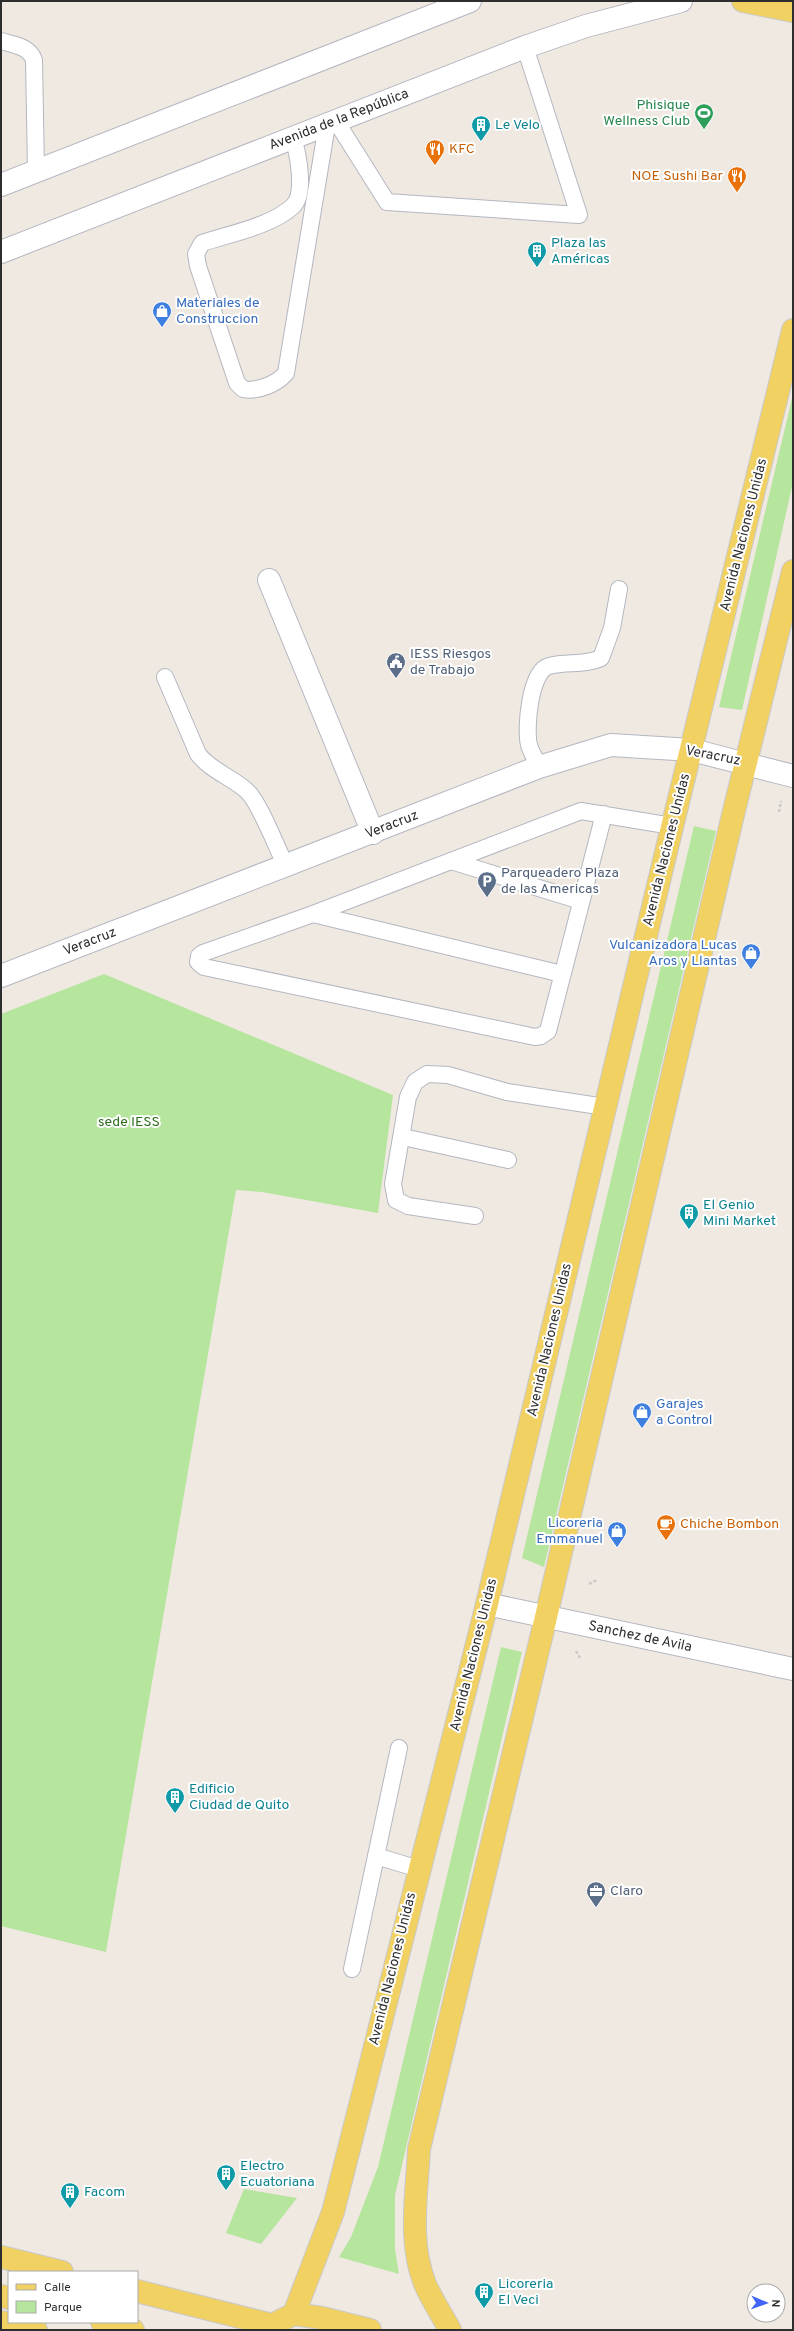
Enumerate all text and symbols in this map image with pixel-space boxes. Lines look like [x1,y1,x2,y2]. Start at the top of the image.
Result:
street label: Avenida de la República [267,85,411,155]
place label: Phisique Wellness Club [603,97,690,130]
sports icon: Phisique Wellness Club [693,102,715,130]
building icon: Le Velo [470,114,492,142]
place label: Le Velo [495,117,540,134]
restaurant icon: KFC [424,138,446,166]
place label: KFC [449,141,475,158]
restaurant icon: NOE Sushi Bar [726,165,748,193]
place label: NOE Sushi Bar [631,168,724,185]
place label: Plaza las Américas [551,235,610,268]
building icon: Plaza las Américas [526,240,548,268]
place label: Materiales de Construccion [176,295,259,328]
shop icon: Materiales de Construccion [151,300,173,328]
street label: Avenida Naciones Unidas [717,457,771,613]
place label: IESS Riesgos de Trabajo [410,646,491,679]
public building icon: IESS Riesgos de Trabajo [385,651,407,679]
street label: Veracruz [684,742,742,770]
street label: Avenida Naciones Unidas [640,772,694,928]
street label: Veracruz [363,807,421,843]
place label: Parqueadero Plaza de las Americas [501,865,619,898]
parking icon: Parqueadero Plaza de las Americas [476,870,498,898]
street label: Veracruz [61,924,119,960]
place label: Vulcanizadora Lucas Aros y Llantas [609,937,737,970]
shop icon: Vulcanizadora Lucas Aros y Llantas [740,942,762,970]
park label: sede IESS [98,1114,160,1131]
place label: El Genio Mini Market [703,1197,776,1230]
building icon: El Genio Mini Market [678,1202,700,1230]
street label: Avenida Naciones Unidas [524,1262,576,1418]
place label: Garajes a Control [656,1396,713,1429]
shop icon: Garajes a Control [631,1401,653,1429]
cafe icon: Chiche Bombon [655,1513,677,1541]
place label: Licoreria Emmanuel [536,1515,603,1548]
place label: Chiche Bombon [680,1516,779,1533]
shop icon: Licoreria Emmanuel [606,1520,628,1548]
street label: Avenida Naciones Unidas [447,1577,501,1733]
street label: Sanchez de Avila [587,1618,693,1656]
place label: Edificio Ciudad de Quito [189,1781,290,1814]
building icon: Edificio Ciudad de Quito [164,1786,186,1814]
office icon: Claro [585,1880,607,1908]
place label: Claro [610,1883,643,1900]
street label: Avenida Naciones Unidas [366,1891,420,2047]
place label: Electro Ecuatoriana [240,2158,315,2191]
building icon: Electro Ecuatoriana [215,2163,237,2191]
building icon: Facom [59,2181,81,2209]
place label: Facom [84,2184,125,2201]
legend [8,2271,138,2323]
place label: Licoreria El Veci [498,2276,553,2309]
text: Calle [44,2280,71,2296]
building icon: Licoreria El Veci [473,2281,495,2309]
north arrow [746,2283,786,2323]
text: N [768,2299,782,2308]
text: Parque [44,2300,82,2316]

